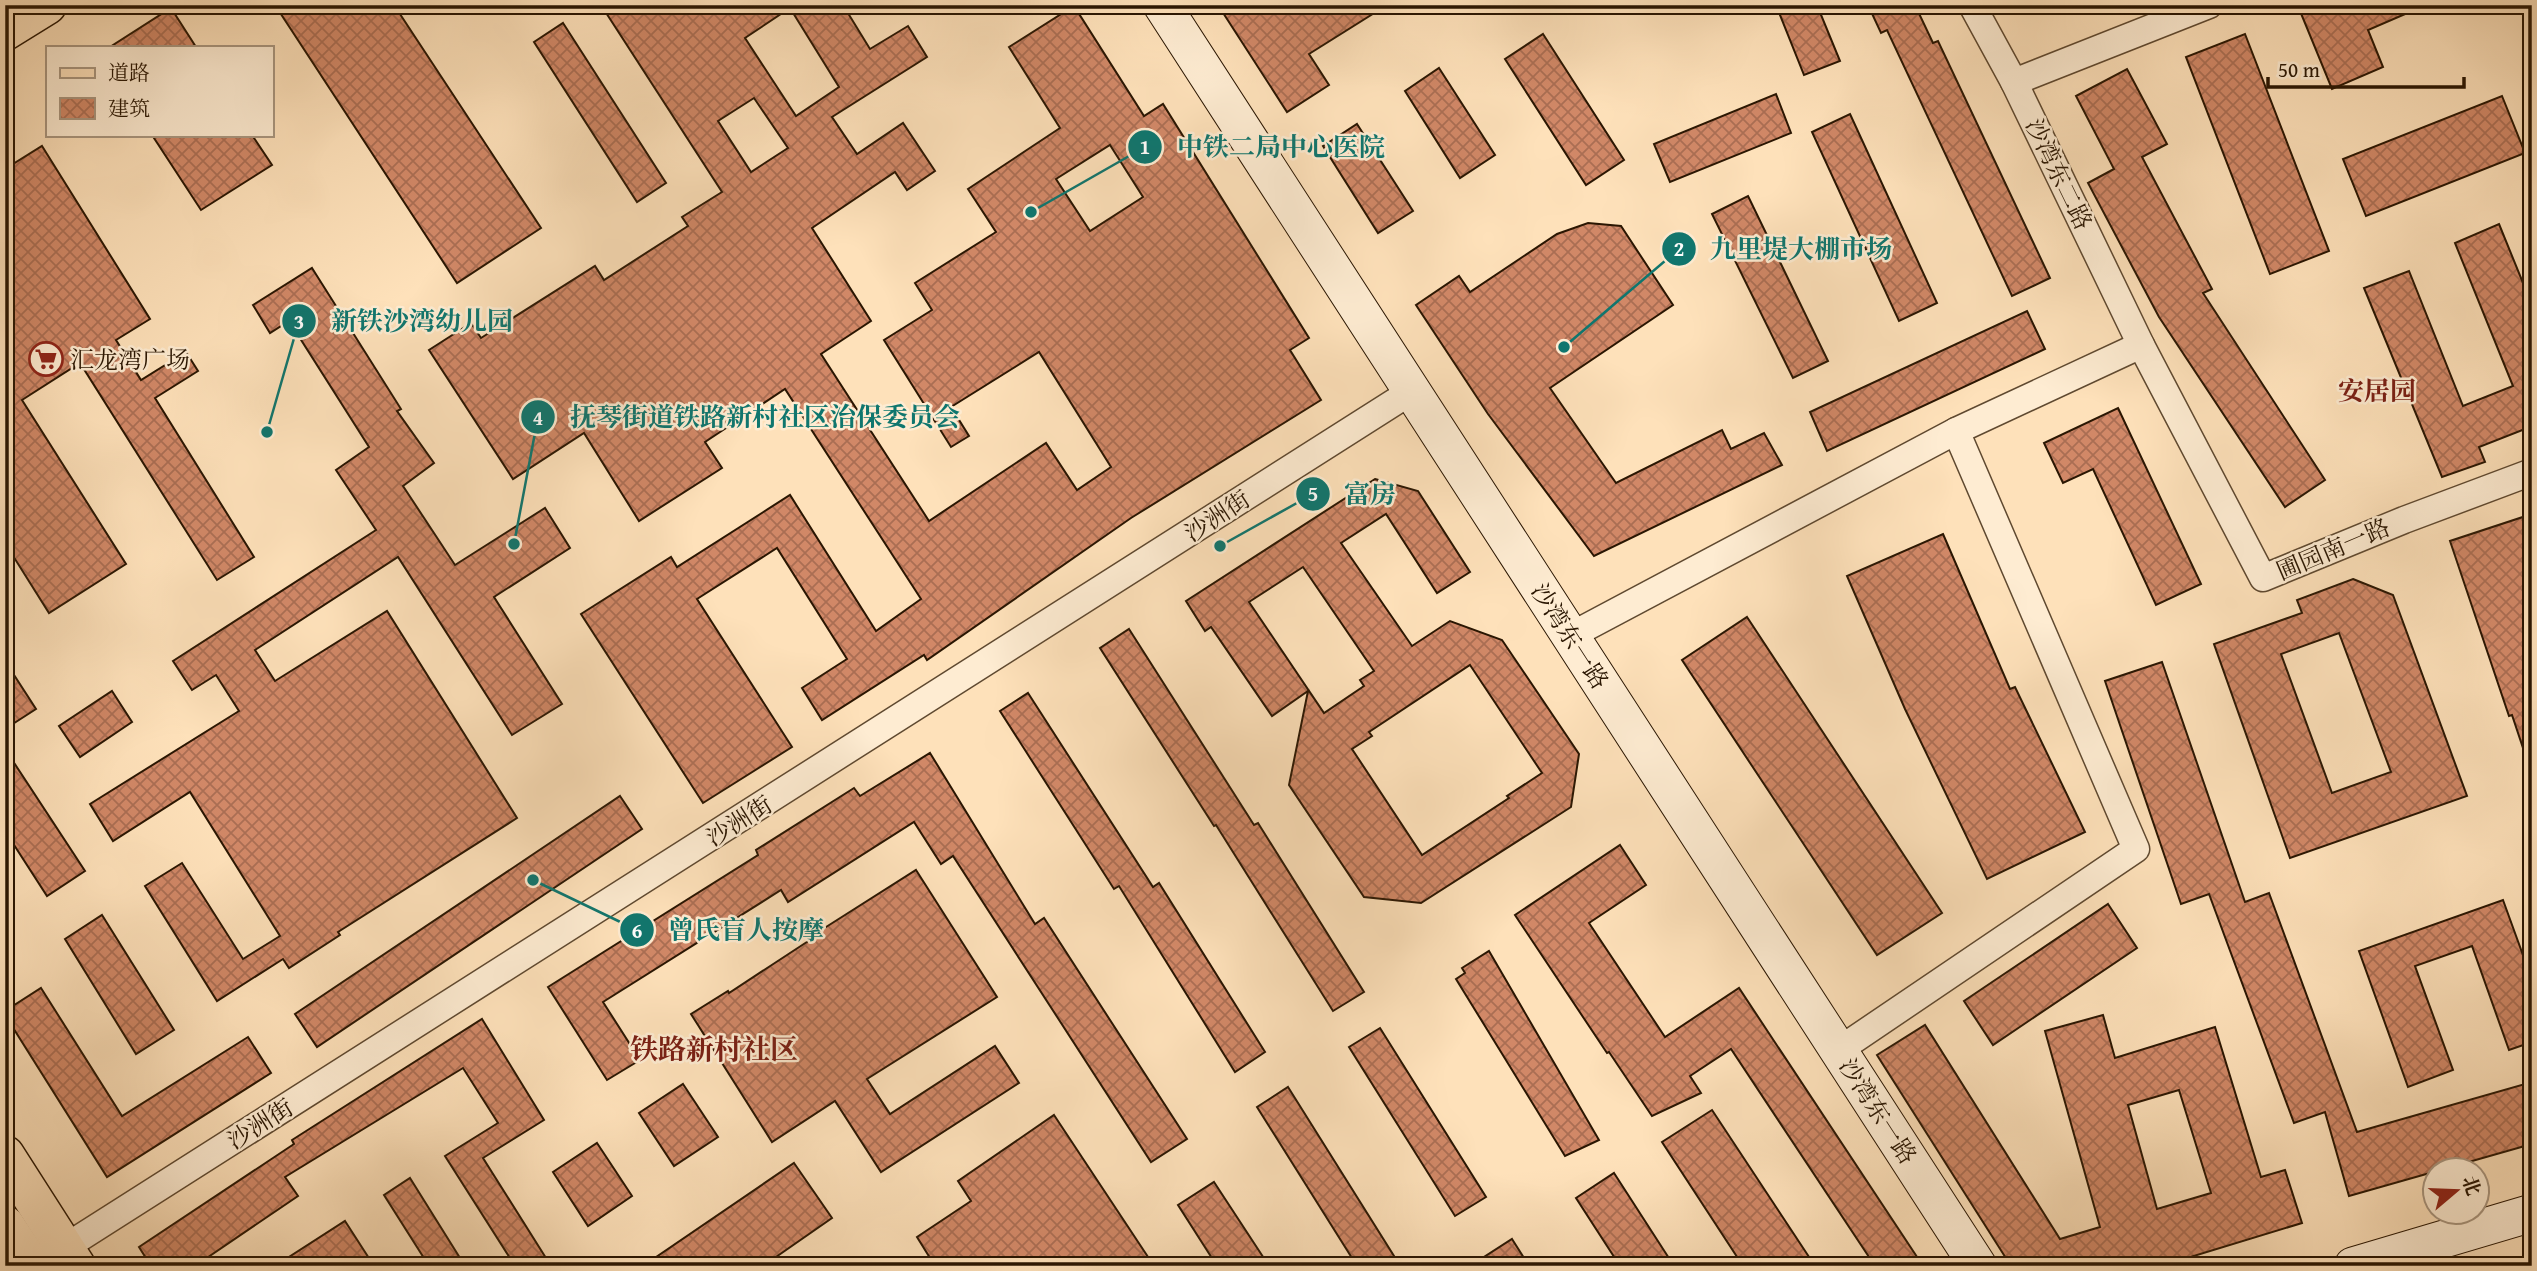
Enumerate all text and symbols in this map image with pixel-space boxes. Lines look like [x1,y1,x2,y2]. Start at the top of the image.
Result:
legend [46,46,273,136]
scale bar [2268,46,2464,90]
text: 50 m [2278,54,2320,85]
text: 道路 [108,57,150,88]
text: 建筑 [108,93,150,124]
street label: 沙湾东二路 [2017,112,2101,236]
callout: 中铁二局中心医院 [1128,124,1399,171]
text: 中铁二局中心医院 [1177,127,1385,166]
text: 1 [1140,131,1150,162]
callout: 九里堤大棚市场 [1661,226,1906,273]
text: 九里堤大棚市场 [1710,229,1892,268]
text: 2 [1674,233,1684,264]
callout: 新铁沙湾幼儿园 [282,298,527,345]
text: 新铁沙湾幼儿园 [331,301,513,340]
text: 3 [294,306,304,337]
supermarket icon: 汇龙湾广场 [27,340,65,378]
place label: 汇龙湾广场 [70,342,190,377]
district label: 安居园 [2338,371,2416,410]
callout: 抚琴街道铁路新村社区治保委员会 [521,394,974,441]
text: 抚琴街道铁路新村社区治保委员会 [570,397,960,436]
text: 4 [533,402,544,433]
callout: 富房 [1295,471,1410,518]
text: 富房 [1344,474,1396,513]
text: 5 [1308,478,1318,509]
street label: 沙洲街 [1177,482,1257,550]
street label: 圃园南一路 [2271,509,2395,589]
street label: 沙湾东一路 [1523,576,1617,696]
street label: 沙洲街 [699,787,779,855]
callout: 曾氏盲人按摩 [619,907,838,954]
text: 曾氏盲人按摩 [668,910,824,949]
text: 6 [632,915,643,946]
district label: 铁路新村社区 [630,1028,798,1069]
street label: 沙湾东一路 [1831,1051,1925,1171]
street label: 沙洲街 [220,1090,300,1158]
north arrow [2422,1156,2492,1226]
text: 北 [2456,1172,2488,1199]

